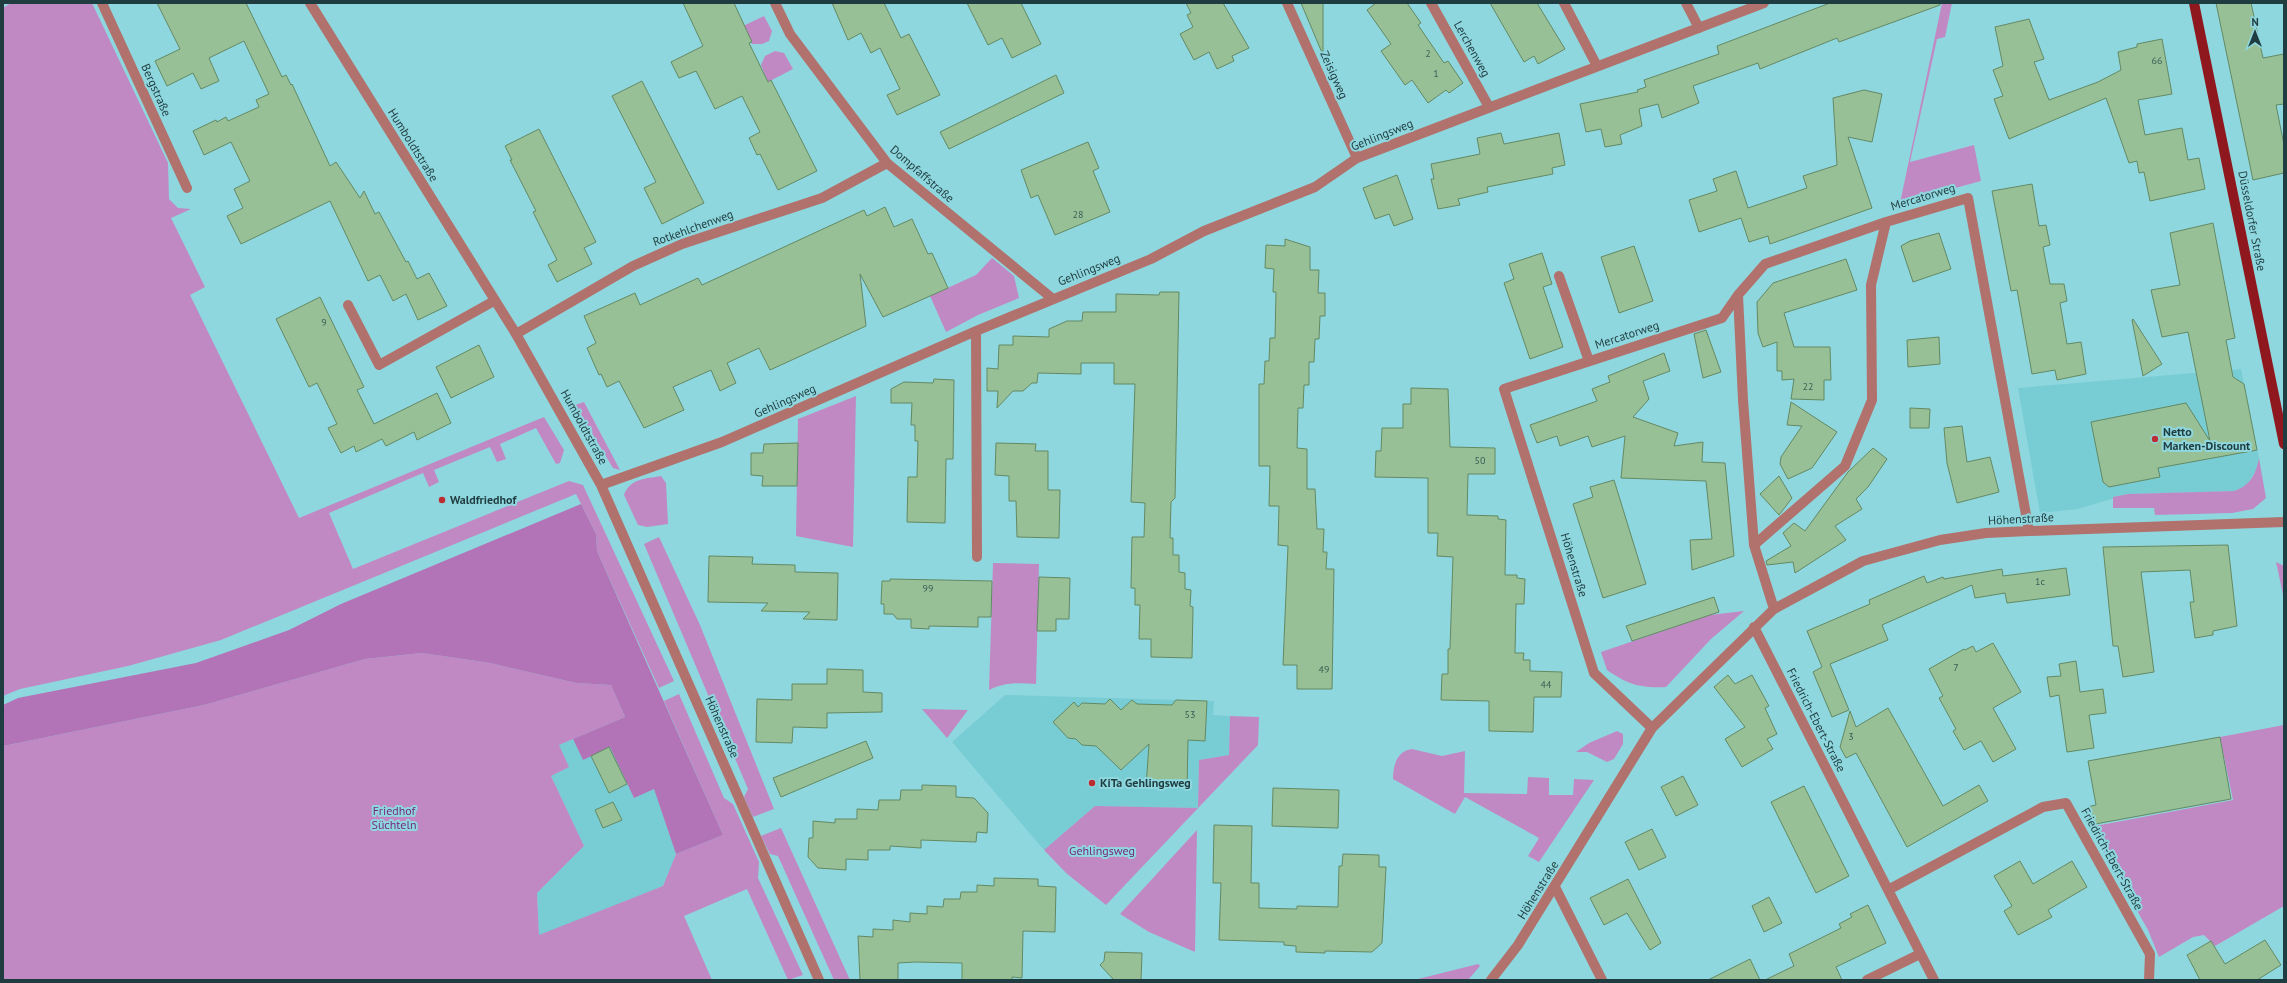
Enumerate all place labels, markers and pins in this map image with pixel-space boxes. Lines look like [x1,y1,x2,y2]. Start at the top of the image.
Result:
place label: Netto Marken-Discount [2163,424,2251,453]
marker: Netto Marken-Discount [2150,434,2160,444]
place label: Waldfriedhof [450,492,517,507]
marker: Waldfriedhof [437,495,447,505]
place label: KiTa Gehlingsweg [1100,775,1191,790]
marker: KiTa Gehlingsweg [1087,778,1097,788]

